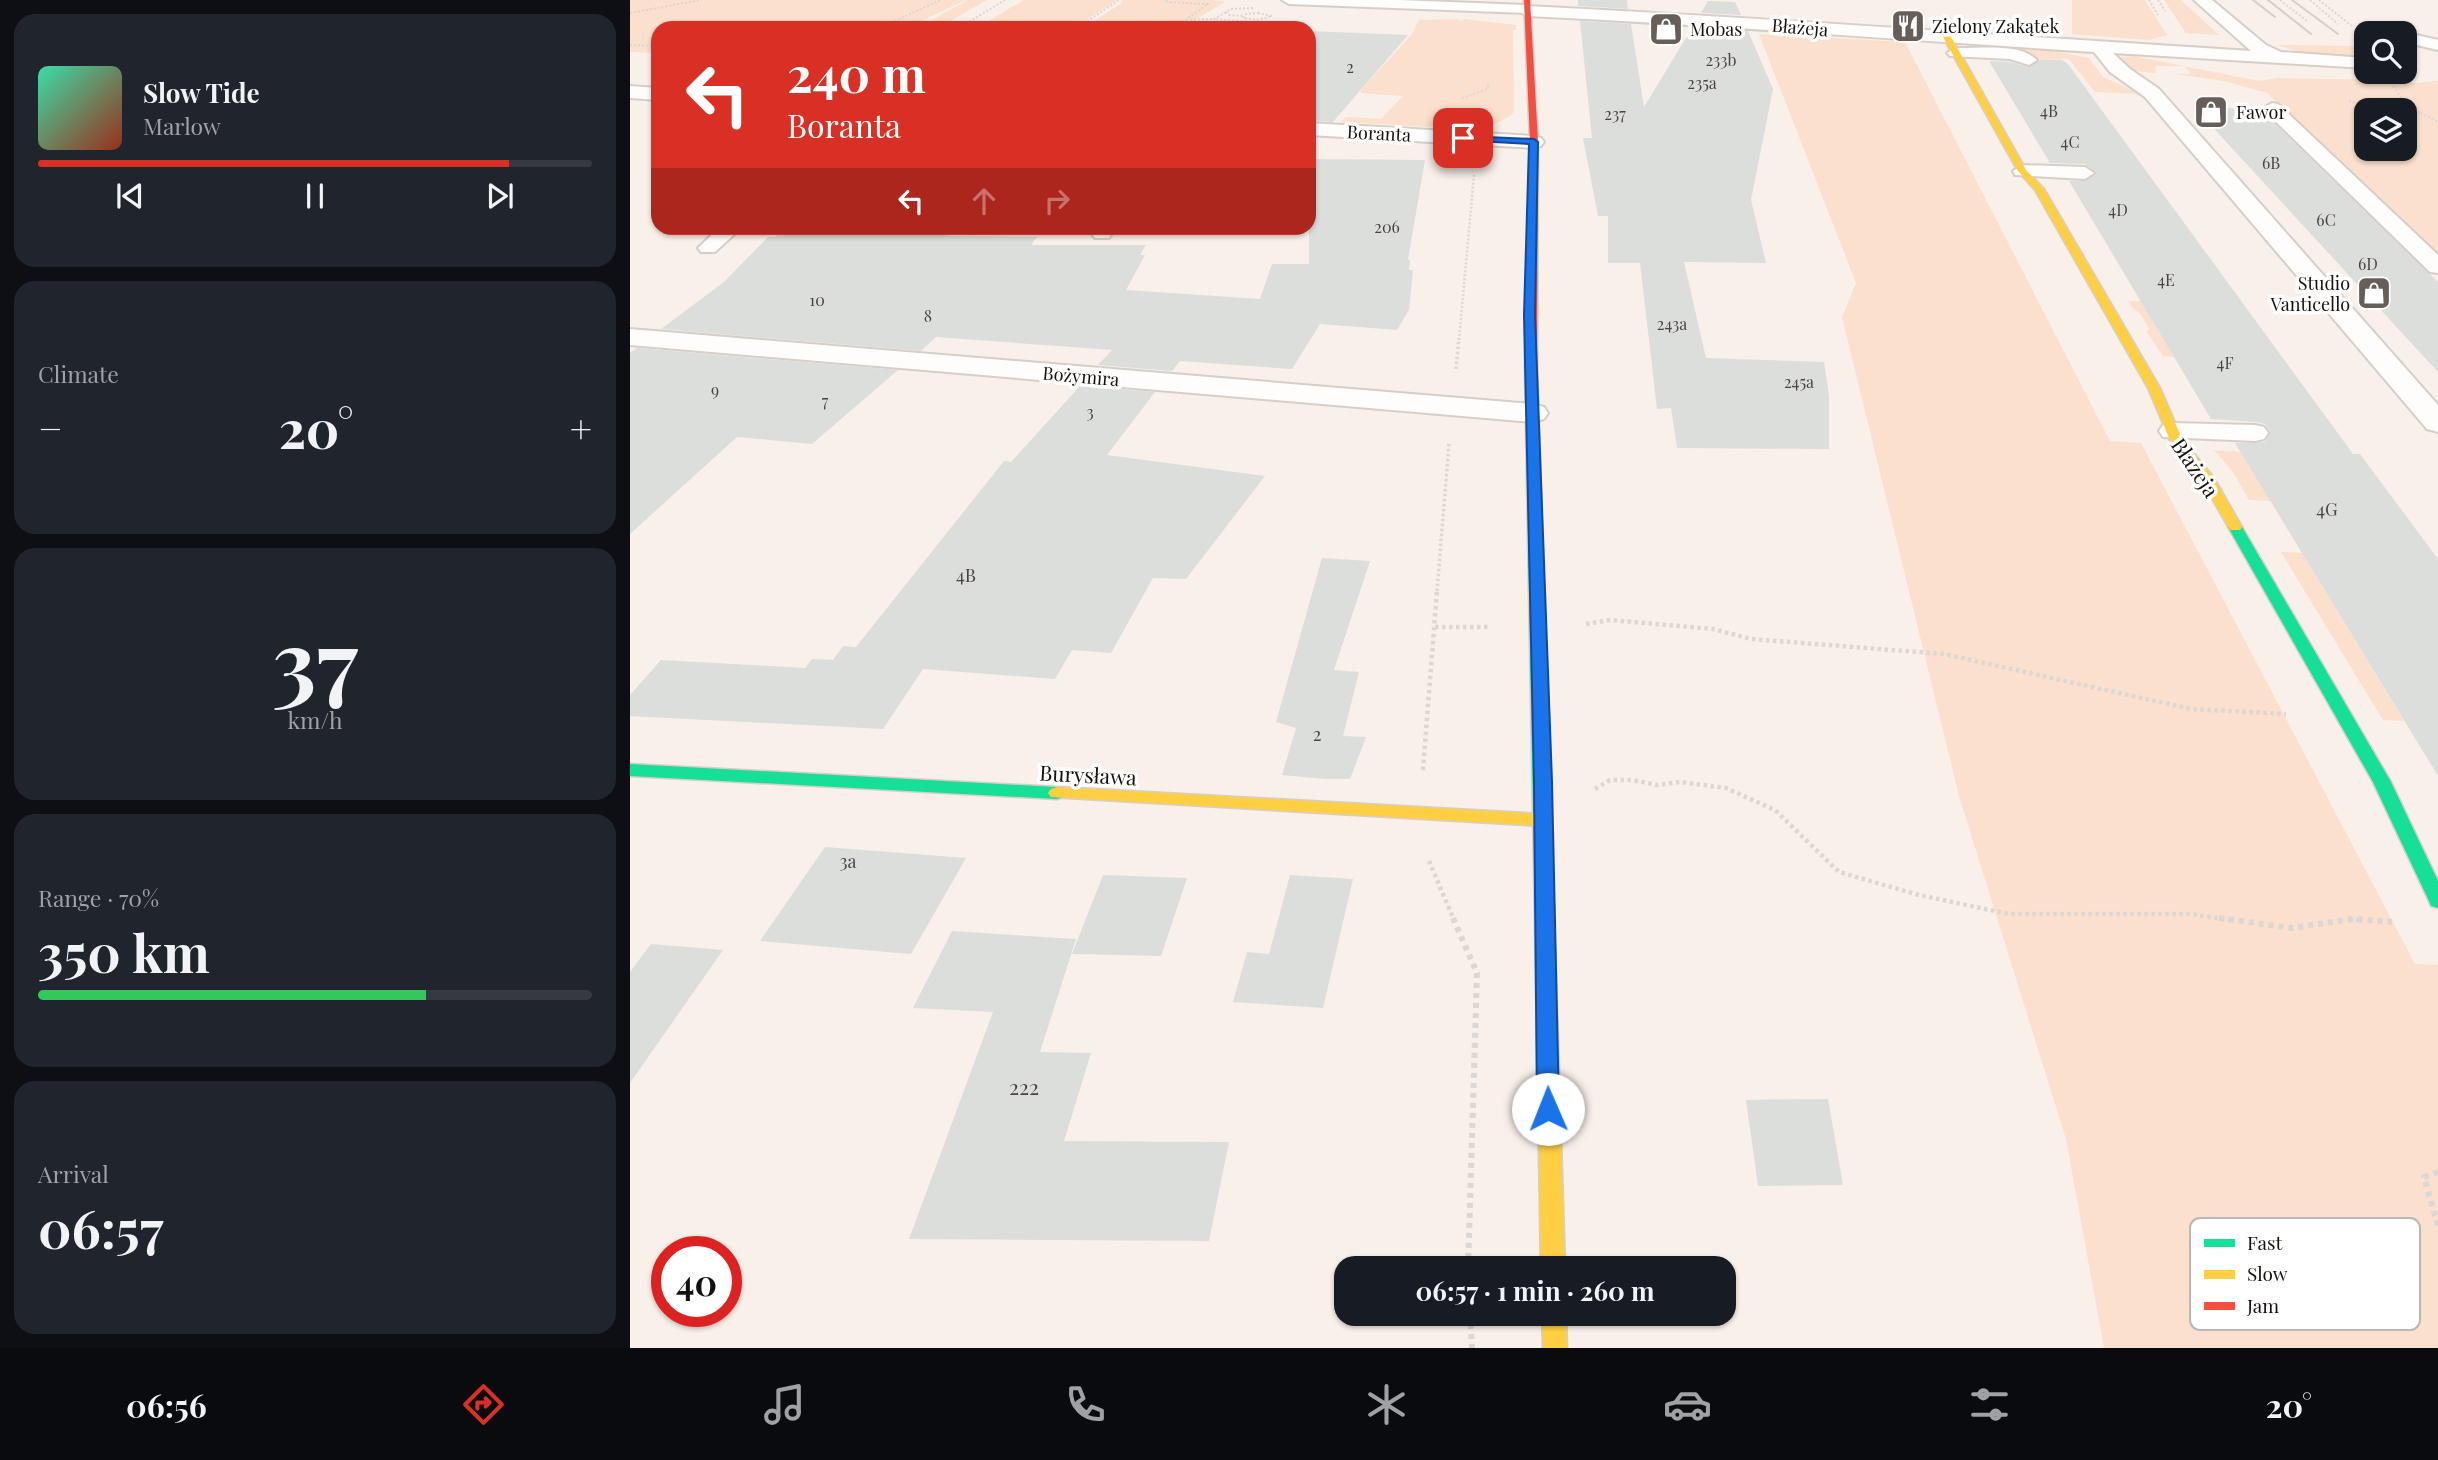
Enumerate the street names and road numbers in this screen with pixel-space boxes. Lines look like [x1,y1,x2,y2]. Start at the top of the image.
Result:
street label: Błażeja [1771,13,1829,41]
street label: Boranta [1346,119,1412,147]
street label: Bożymira [1042,361,1120,391]
street label: Błażeja [2166,432,2226,503]
street label: Burysława [1039,757,1138,791]

